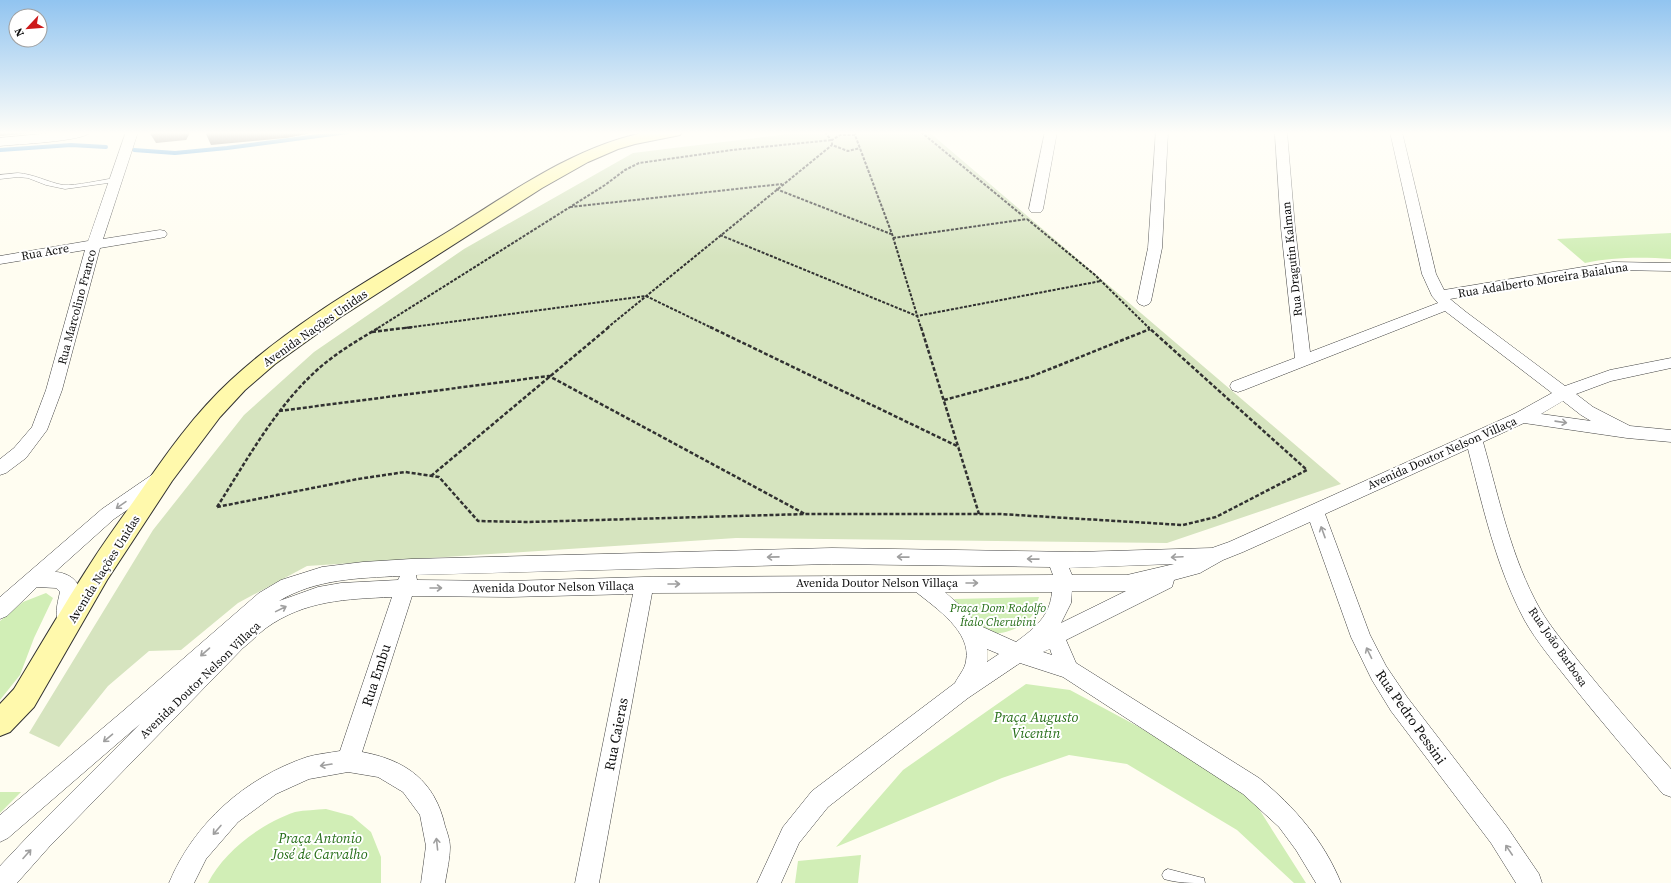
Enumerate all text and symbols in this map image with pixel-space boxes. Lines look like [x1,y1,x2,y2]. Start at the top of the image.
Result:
north arrow [8,8,48,48]
text: N [11,25,28,39]
street label: Rua Dragutin Kalman [1278,201,1306,317]
street label: Rua Acre [20,240,70,264]
street label: Rua Marcolino Franco [54,247,100,366]
street label: Rua Adalberto Moreira Baialuna [1457,258,1630,301]
street label: Avenida Nações Unidas [260,286,370,370]
street label: Avenida Doutor Nelson Villaça [1365,412,1520,493]
one-way arrow [1554,418,1567,426]
one-way arrow [116,501,127,509]
street label: Avenida Nações Unidas [64,512,144,626]
one-way arrow [1319,525,1326,538]
one-way arrow [767,553,780,561]
one-way arrow [897,553,910,561]
one-way arrow [1171,553,1184,561]
one-way arrow [1027,556,1040,563]
street label: Avenida Doutor Nelson Villaça [796,575,959,591]
street label: Avenida Doutor Nelson Villaça [472,578,635,596]
one-way arrow [965,579,978,587]
one-way arrow [667,581,680,588]
one-way arrow [429,584,442,592]
park label: Praça Dom Rodolfo Ítalo Cherubini [949,600,1046,630]
street label: Rua João Barbosa [1525,604,1592,691]
one-way arrow [275,605,287,612]
street label: Avenida Doutor Nelson Villaça [136,617,265,742]
street label: Rua Embu [356,641,396,709]
one-way arrow [200,648,211,657]
one-way arrow [1365,648,1372,660]
street label: Rua Pedro Pessini [1371,666,1451,768]
street label: Rua Caieras [599,696,633,772]
park label: Praça Augusto Vicentin [993,707,1078,743]
one-way arrow [102,733,113,742]
one-way arrow [320,761,333,769]
one-way arrow [212,825,221,835]
park label: Praça Antonio José de Carvalho [270,828,368,864]
one-way arrow [433,838,440,851]
one-way arrow [1505,845,1513,856]
one-way arrow [22,849,32,859]

